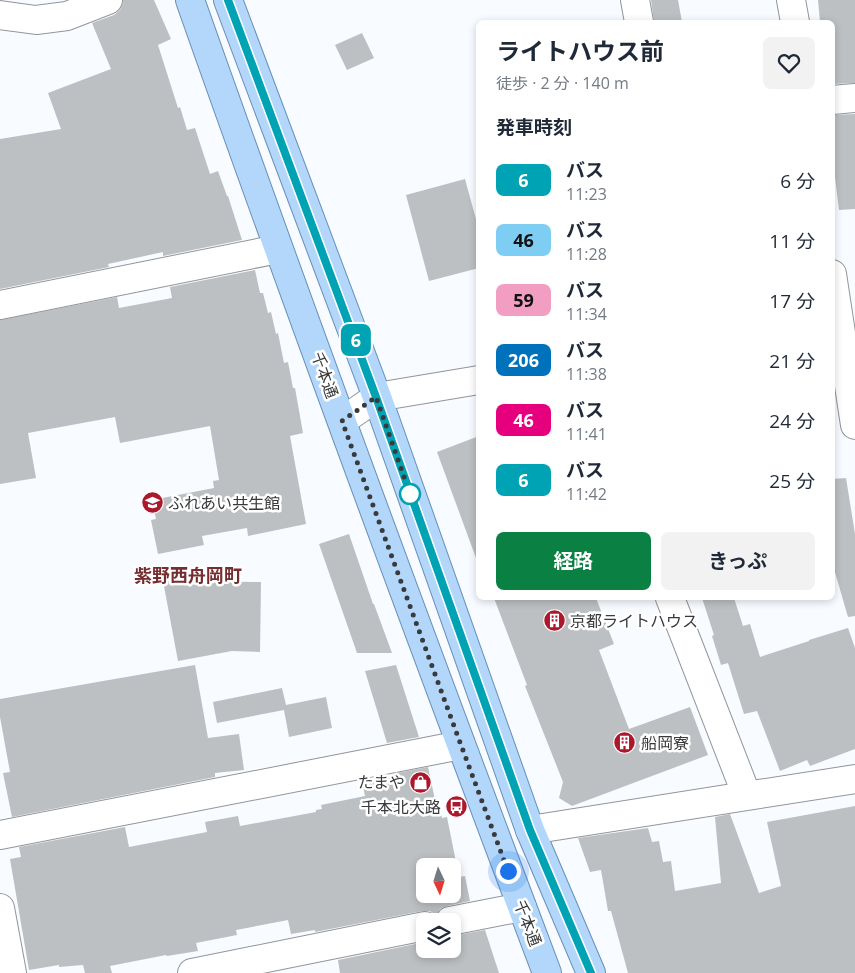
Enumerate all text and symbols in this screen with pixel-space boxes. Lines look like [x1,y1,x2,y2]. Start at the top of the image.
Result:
text: ライトハウス前 [496,34,664,67]
button: heart [763,37,815,89]
text: 徒歩 · 2 分 · 140 m [496,72,629,94]
text: 発車時刻 [496,114,572,140]
text: バス [566,157,604,183]
text: 6 [518,168,529,192]
text: 6 分 [780,168,815,194]
text: 11:23 [566,183,607,205]
text: バス [566,217,604,243]
text: 46 [513,228,534,252]
text: 11 分 [769,228,815,254]
text: 11:28 [566,243,607,265]
text: バス [566,277,604,303]
text: 59 [513,288,534,312]
text: 17 分 [769,288,815,314]
text: 11:34 [566,303,607,325]
line badge: 6 [340,324,372,356]
text: 6 [351,328,361,352]
text: バス [566,337,604,363]
text: 206 [508,348,539,372]
text: 21 分 [769,348,815,374]
street label: 千本通 [306,349,344,401]
text: 11:38 [566,363,607,385]
text: バス [566,397,604,423]
text: 46 [513,408,534,432]
text: 24 分 [769,408,815,434]
text: 11:41 [566,423,607,445]
text: バス [566,457,604,483]
text: 6 [518,468,529,492]
text: 25 分 [769,468,815,494]
unlabelled marker [399,483,421,505]
text: 11:42 [566,483,607,505]
school or university icon: ふれあい共生館 [140,491,164,515]
place label: ふれあい共生館 [168,492,280,514]
button: 経路 [496,532,651,590]
button: きっぷ [661,532,815,590]
district label: 紫野西舟岡町 [134,563,242,587]
building icon: 京都ライトハウス [542,609,566,633]
place label: 京都ライトハウス [570,610,698,632]
building icon: 船岡寮 [613,731,637,755]
place label: 船岡寮 [641,732,689,754]
shop icon: たまや [409,770,433,794]
place label: たまや [357,771,405,793]
bus stop icon: 千本北大路 [445,795,469,819]
place label: 千本北大路 [361,796,441,818]
north arrow [416,858,461,902]
map controls [416,858,461,958]
your location [496,859,521,884]
street label: 千本通 [509,897,547,949]
button: layers [416,913,461,958]

